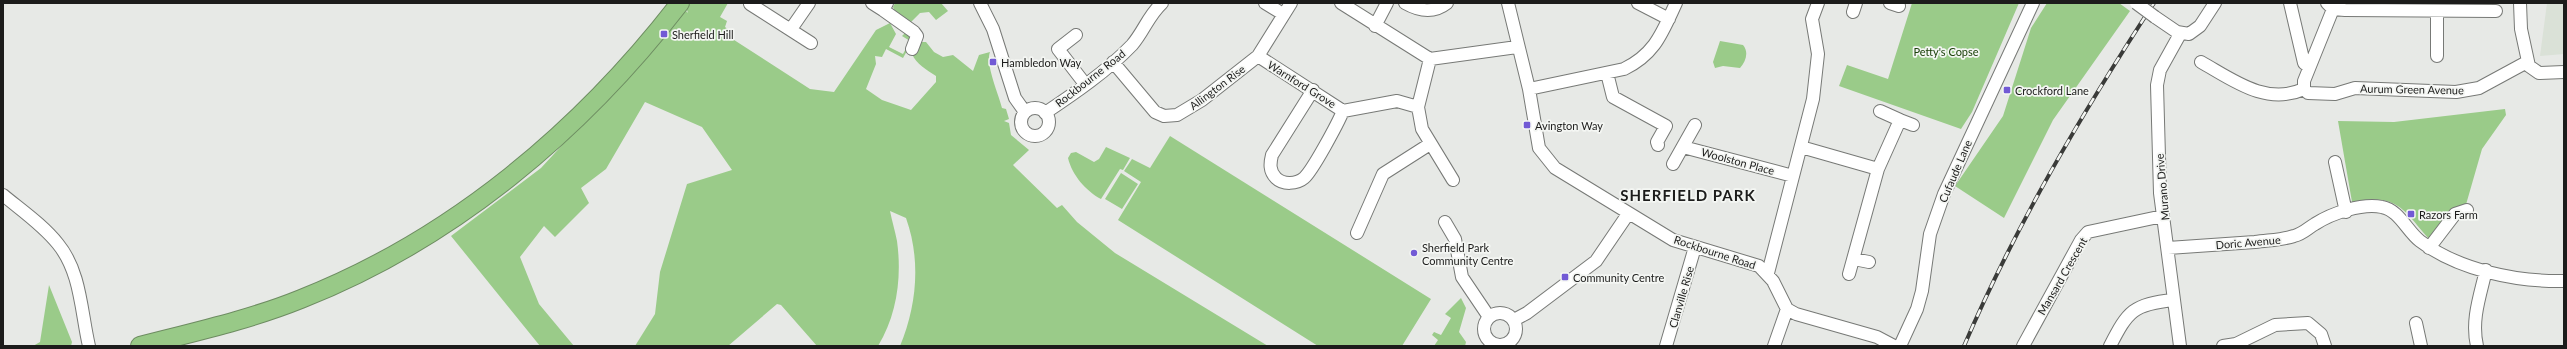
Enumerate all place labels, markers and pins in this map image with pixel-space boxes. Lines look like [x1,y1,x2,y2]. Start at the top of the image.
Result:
place label: Sherfield Hill [672,28,734,41]
marker: Sherfield Hill [659,29,669,39]
place label: Hambledon Way [1001,56,1082,69]
marker: Hambledon Way [988,57,998,67]
place label: Crockford Lane [2015,84,2089,97]
marker: Crockford Lane [2002,85,2012,95]
place label: Avington Way [1535,119,1603,132]
marker: Avington Way [1522,120,1532,130]
place label: Razors Farm [2419,208,2478,221]
marker: Razors Farm [2406,209,2416,219]
place label: Sherfield Park Community Centre [1422,241,1513,267]
marker: Sherfield Park Community Centre [1409,248,1419,258]
place label: Community Centre [1573,271,1664,284]
marker: Community Centre [1560,272,1570,282]

